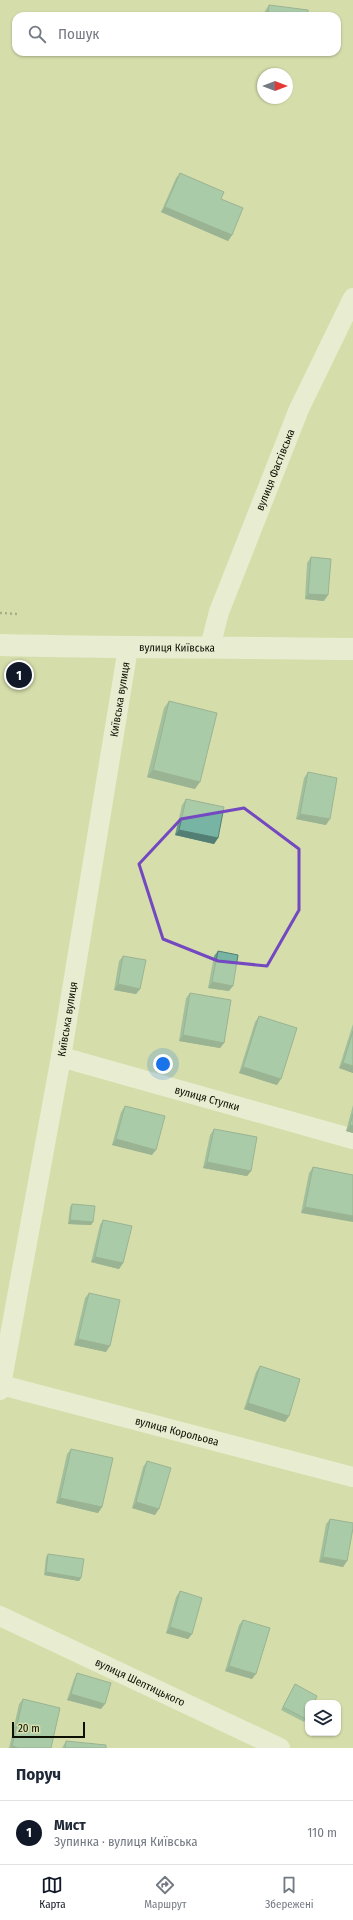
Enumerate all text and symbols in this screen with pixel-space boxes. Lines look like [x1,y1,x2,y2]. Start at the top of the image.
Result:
search box [12,12,341,56]
icon: search [26,23,48,45]
text: Пошук [58,25,99,43]
north arrow [257,68,293,104]
street label: вулиця Фастівська [253,427,297,513]
street label: вулиця Київська [139,641,215,654]
pin: 1 [6,660,32,690]
street label: Київська вулиця [107,661,132,738]
street label: Київська вулиця [55,981,80,1058]
your location [153,1054,173,1074]
street label: вулиця Ступки [173,1083,241,1113]
street label: вулиця Корольова [134,1414,220,1448]
street label: вулиця Шептицького [93,1655,187,1709]
map controls [305,1700,341,1736]
button: layers [305,1700,341,1736]
scale bar [12,1720,85,1739]
text: 20 m [18,1722,40,1735]
text: Поруч [16,1764,61,1785]
text: Мист [54,1816,86,1834]
text: 1 [26,1825,32,1840]
text: 110 m [307,1825,337,1840]
text: Зупинка · вулиця Київська [54,1834,198,1849]
tab: Карта [39,1874,66,1911]
tab: Маршрут [144,1874,186,1911]
tab: Збережені [265,1874,314,1911]

